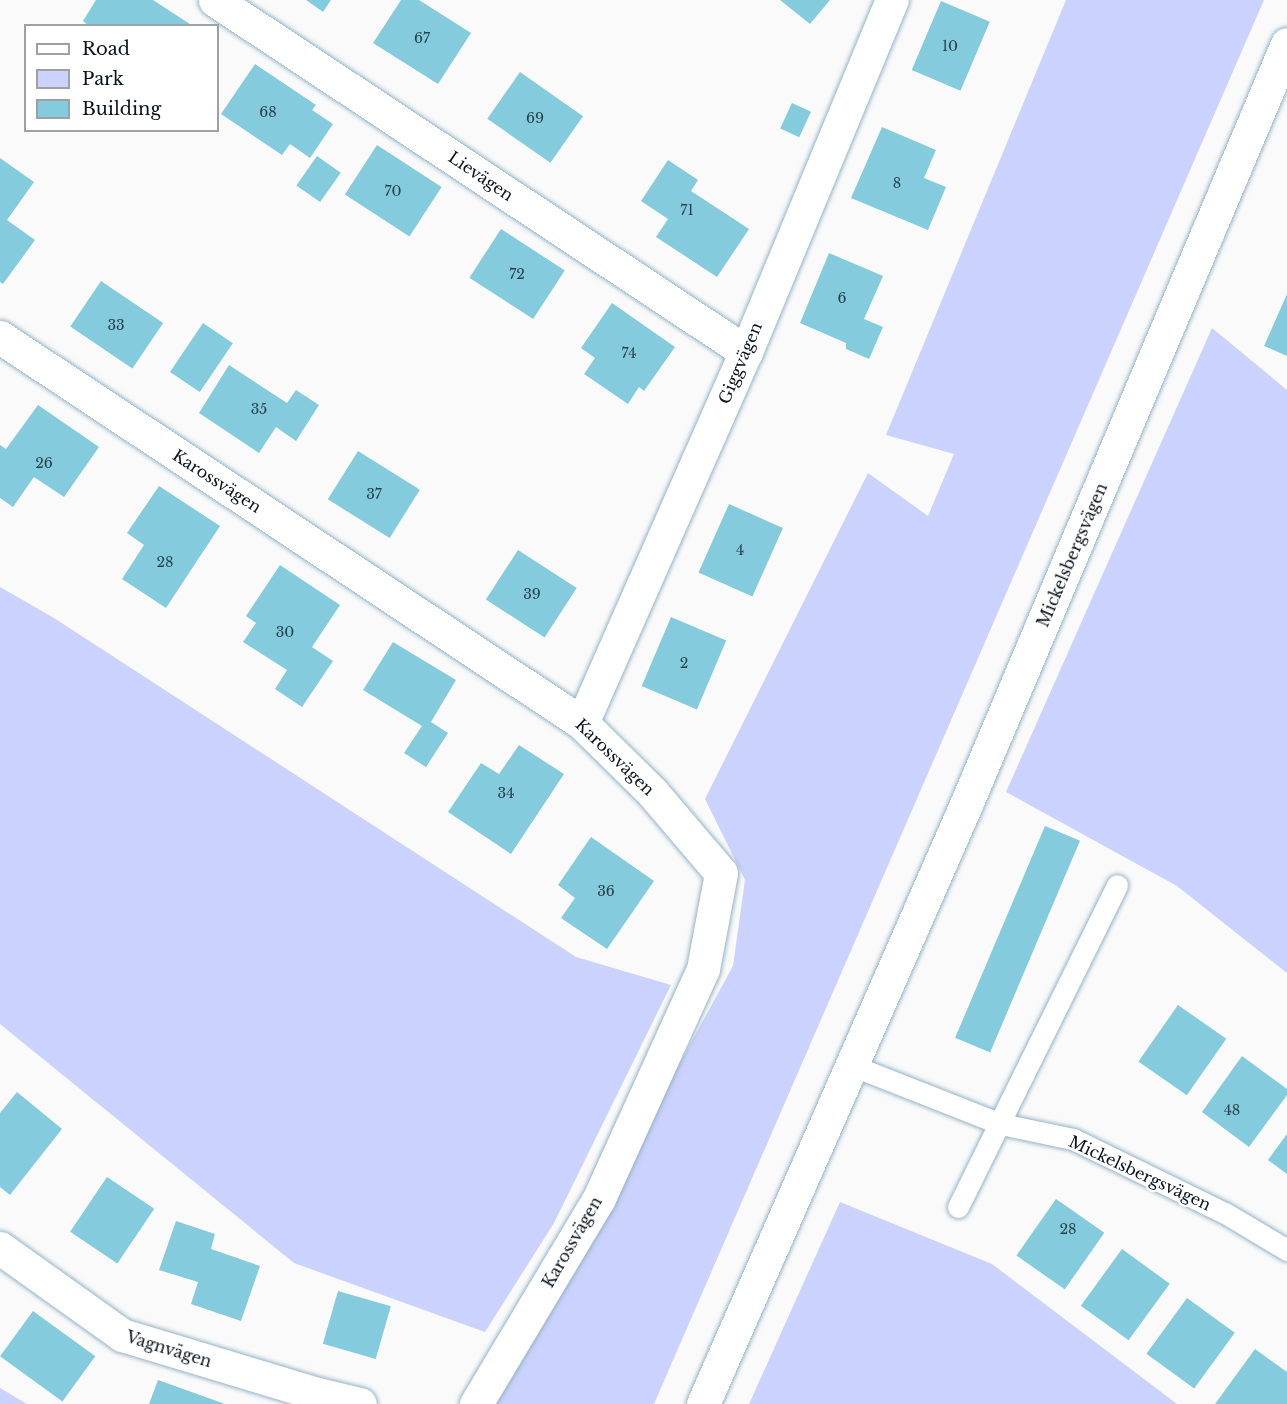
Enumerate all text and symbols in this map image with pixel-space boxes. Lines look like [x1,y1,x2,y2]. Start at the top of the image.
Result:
legend [24,24,219,132]
house number: 67 [414,30,430,46]
text: Road [82,38,130,60]
house number: 10 [942,38,958,54]
text: Park [82,68,124,90]
text: Building [82,98,161,120]
house number: 68 [259,104,277,120]
house number: 69 [526,110,544,126]
street label: Lievägen [445,147,517,205]
house number: 8 [893,175,901,191]
house number: 70 [384,183,402,199]
house number: 71 [680,202,694,218]
house number: 72 [509,266,525,282]
house number: 6 [837,290,847,306]
house number: 33 [107,317,125,333]
street label: Giggvägen [714,319,766,407]
house number: 74 [622,345,636,361]
house number: 35 [251,401,267,417]
street label: Karossvägen [169,445,265,517]
house number: 26 [35,455,53,471]
street label: Mickelsbergsvägen [1033,480,1111,630]
house number: 37 [366,486,382,502]
house number: 4 [736,542,744,558]
house number: 28 [156,554,174,570]
house number: 39 [523,586,541,602]
house number: 30 [276,624,294,640]
house number: 2 [680,655,688,671]
street label: Karossvägen [572,715,658,799]
house number: 34 [498,785,514,801]
house number: 36 [597,883,615,899]
house number: 48 [1224,1102,1240,1118]
street label: Mickelsbergsvägen [1066,1132,1214,1214]
street label: Karossvägen [538,1193,606,1291]
house number: 28 [1059,1221,1077,1237]
street label: Vagnvägen [124,1327,214,1371]

